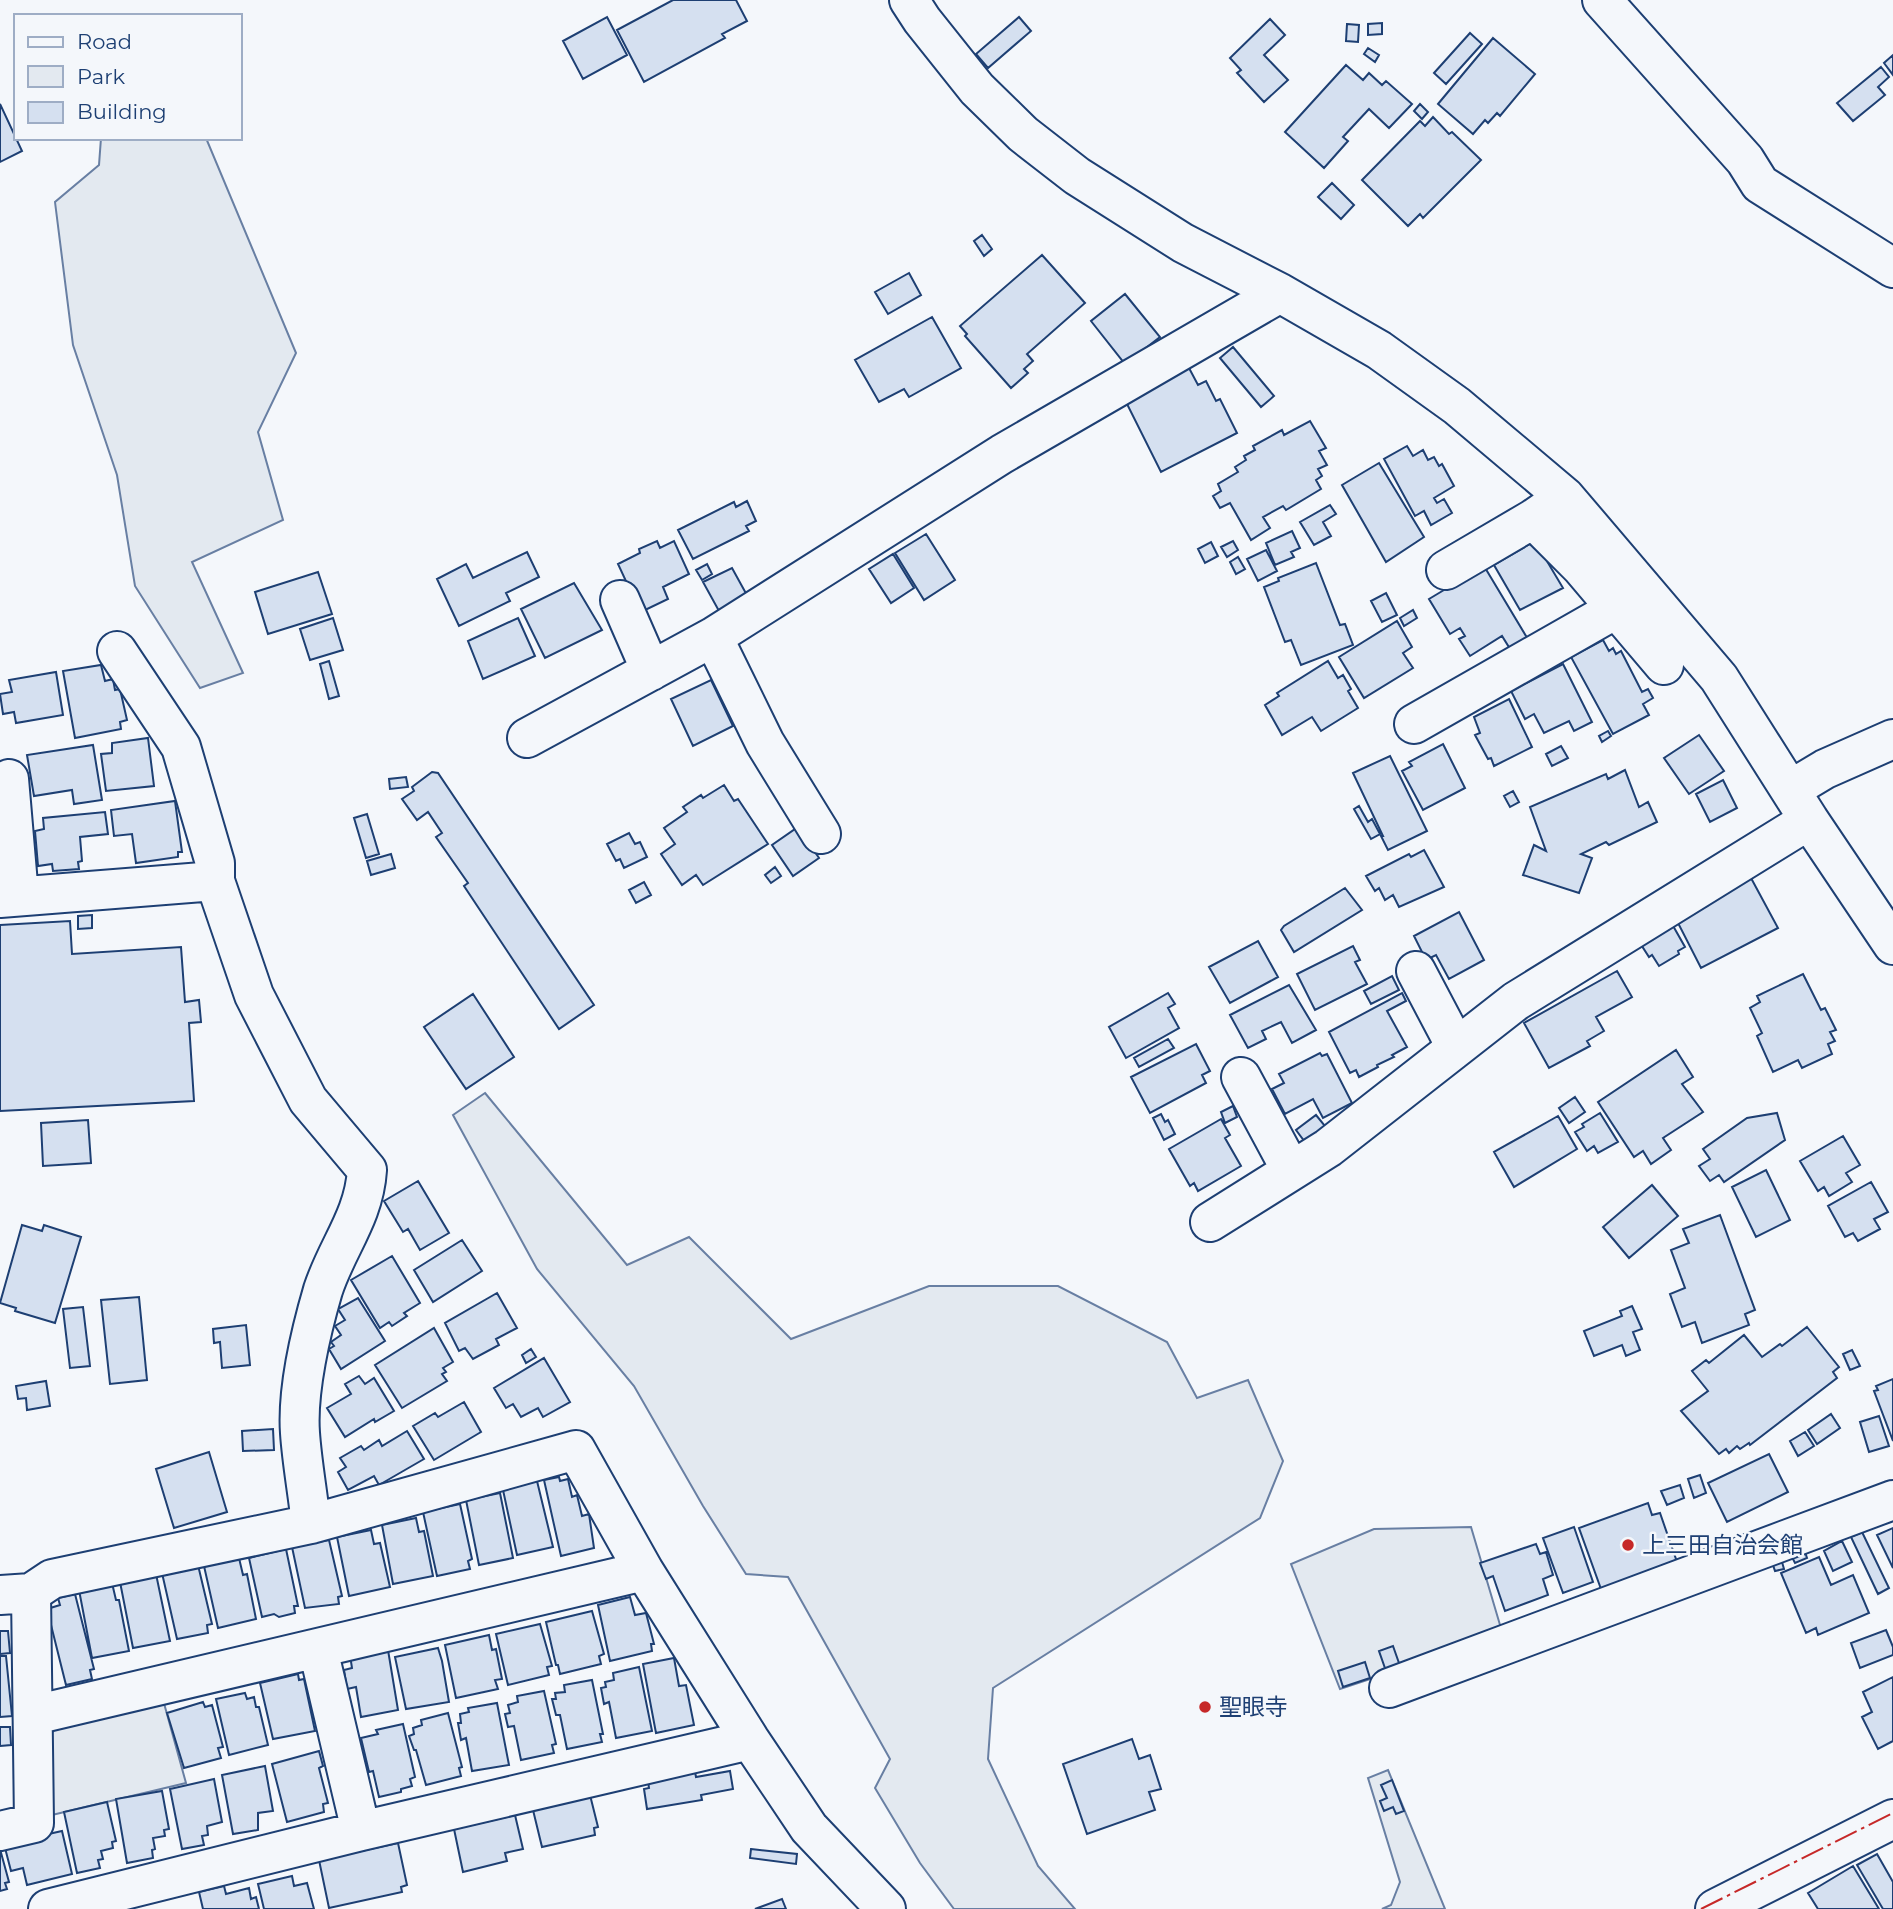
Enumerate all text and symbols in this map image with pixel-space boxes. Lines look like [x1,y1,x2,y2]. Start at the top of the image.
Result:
legend [14,14,242,140]
text: Road [77,29,132,54]
text: Park [77,64,125,89]
text: Building [77,99,167,124]
place label: 上三田自治会館 [1642,1531,1803,1559]
marker: 上三田自治会館 [1620,1537,1636,1553]
place label: 聖眼寺 [1219,1693,1288,1721]
marker: 聖眼寺 [1197,1699,1213,1715]

